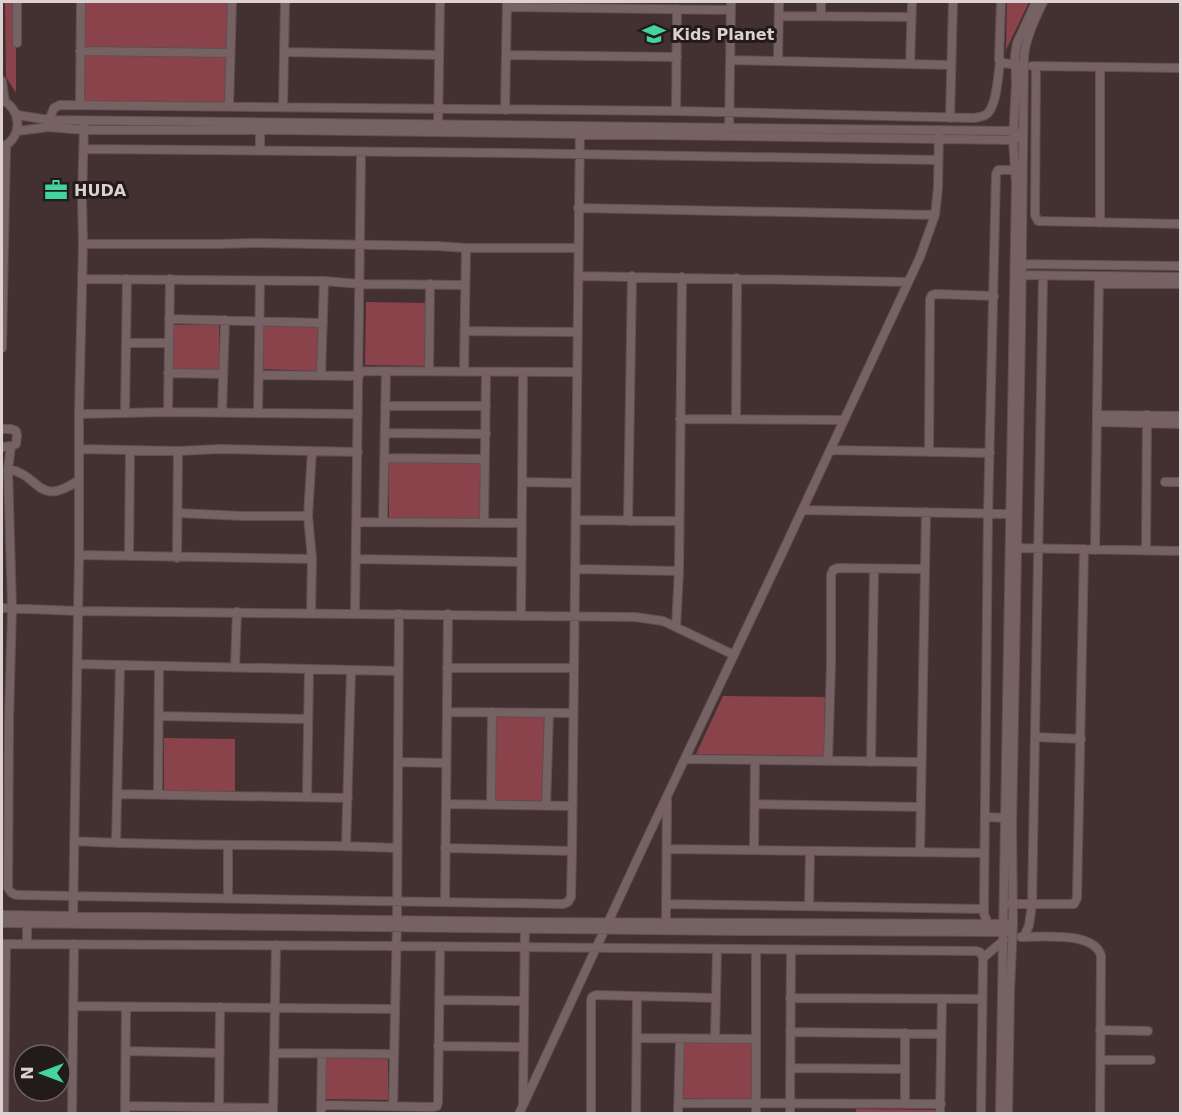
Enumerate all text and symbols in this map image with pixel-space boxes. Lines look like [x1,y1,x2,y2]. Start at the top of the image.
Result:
school or university icon: Kids Planet [641,21,667,47]
place label: Kids Planet [672,25,775,44]
office icon: HUDA [43,177,69,203]
place label: HUDA [74,181,127,200]
north arrow [12,1043,72,1103]
text: N [18,1066,37,1080]

